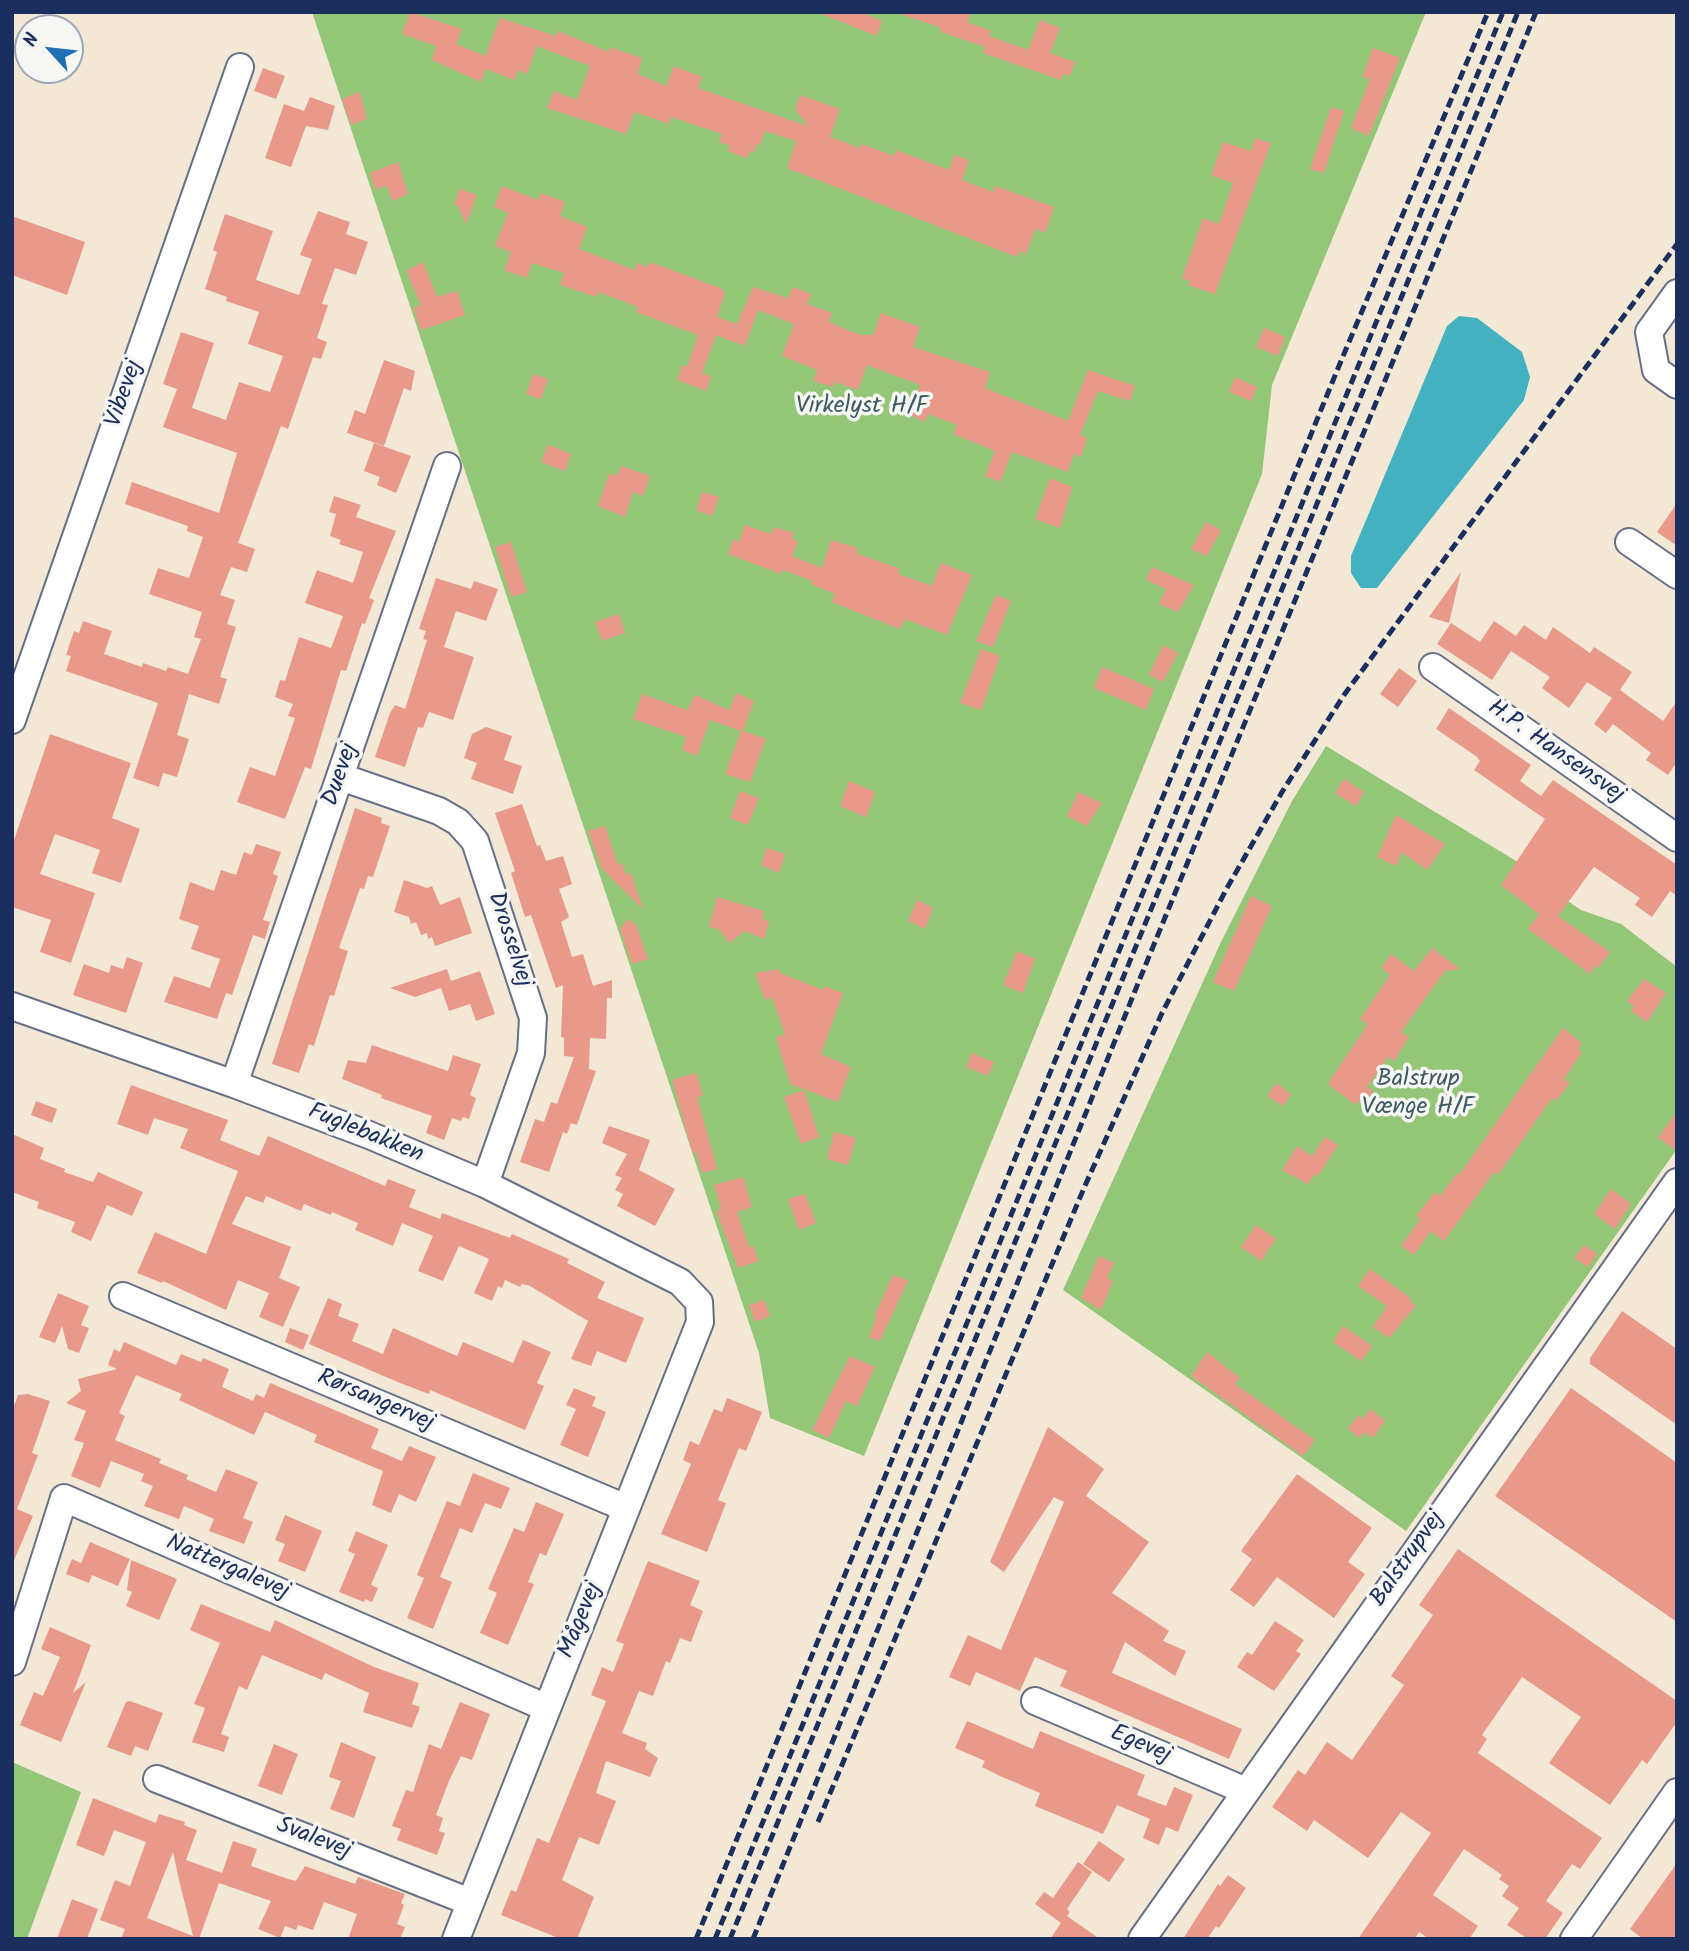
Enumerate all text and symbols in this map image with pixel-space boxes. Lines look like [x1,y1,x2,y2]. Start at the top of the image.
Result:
north arrow [14,14,84,84]
text: N [16,28,48,53]
street label: Vibevej [101,357,151,431]
park label: Virkelyst H/F [796,394,928,422]
street label: H.P. Hansensvej [1481,695,1629,811]
street label: Duevej [318,740,366,810]
street label: Drosselvej [479,889,537,991]
park label: Balstrup Vænge H/F [1362,1067,1474,1123]
street label: Fuglebakken [303,1099,427,1171]
street label: Rørsangervej [312,1364,438,1440]
street label: Balstrupvej [1366,1507,1452,1613]
street label: Nattergalevej [161,1530,293,1608]
street label: Mågevej [554,1579,610,1663]
street label: Egevej [1105,1720,1175,1772]
street label: Svalevej [272,1813,354,1867]

